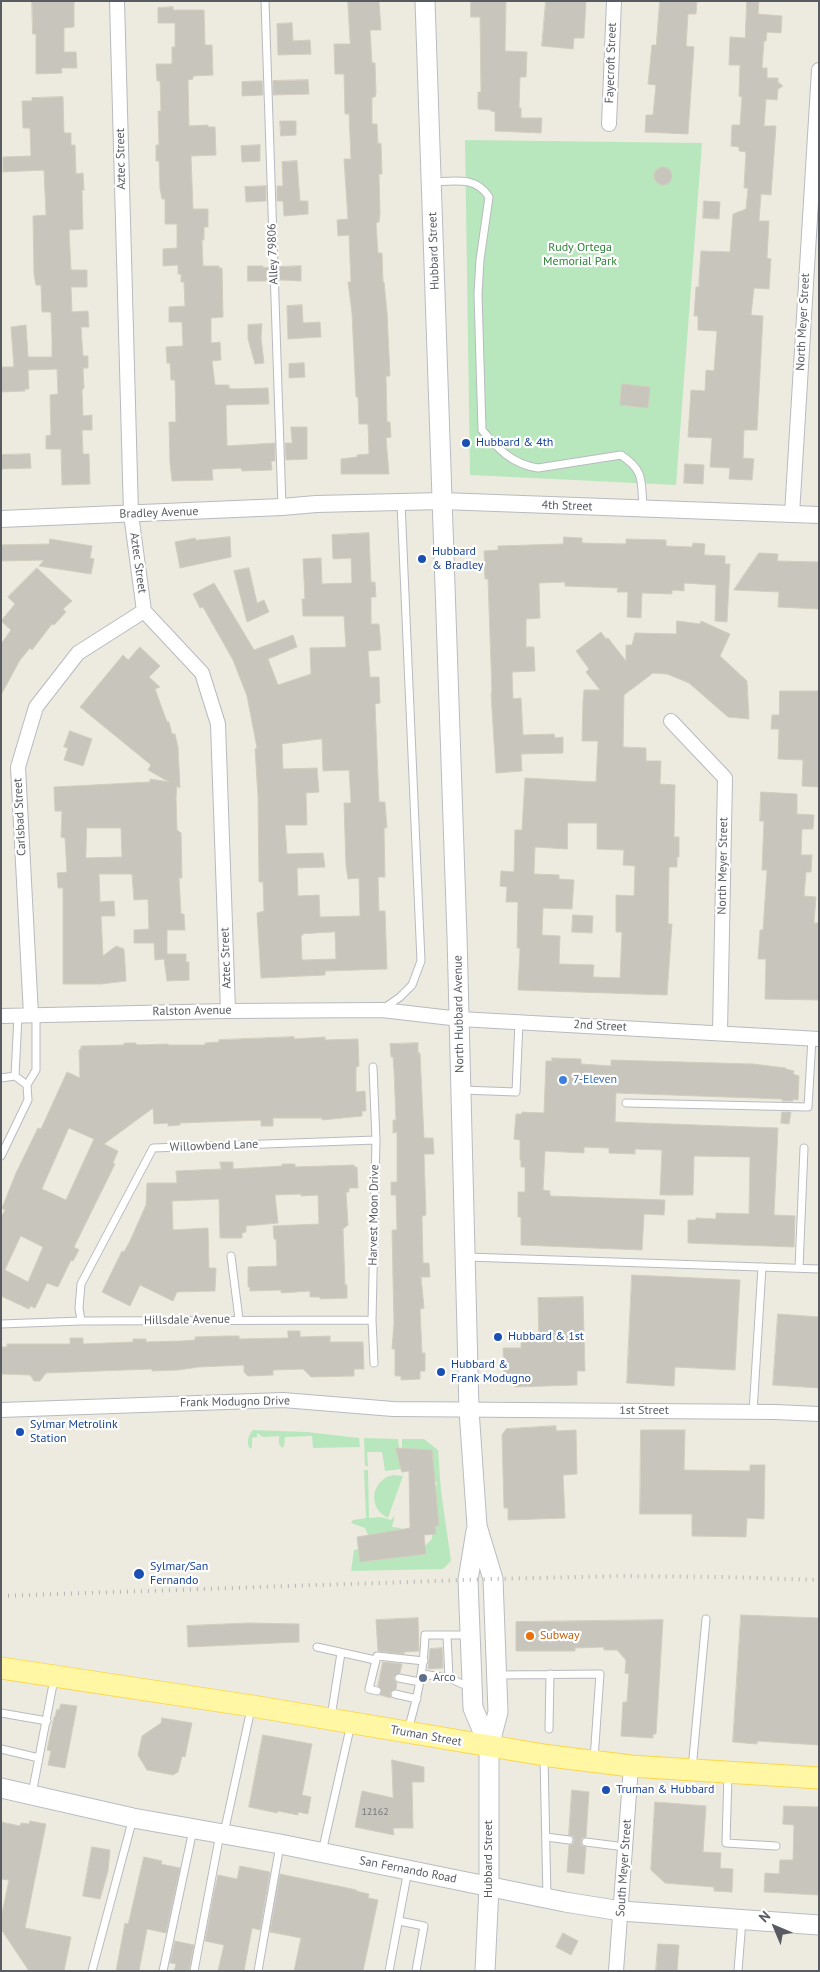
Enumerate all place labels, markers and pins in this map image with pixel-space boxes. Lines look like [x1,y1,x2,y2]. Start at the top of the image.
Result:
place label: Hubbard & 4th [476,436,553,450]
marker: Hubbard & 4th [460,437,472,449]
place label: Hubbard & Bradley [432,545,483,573]
marker: Hubbard & Bradley [416,553,428,565]
place label: 7-Eleven [573,1073,617,1087]
marker: 7-Eleven [557,1074,569,1086]
place label: Hubbard & 1st [508,1330,584,1344]
marker: Hubbard & 1st [492,1331,504,1343]
place label: Hubbard & Frank Modugno [451,1358,531,1386]
marker: Hubbard & Frank Modugno [435,1366,447,1378]
place label: Sylmar Metrolink Station [30,1418,118,1446]
marker: Sylmar Metrolink Station [14,1426,26,1438]
place label: Sylmar/San Fernando [150,1560,208,1588]
marker: Sylmar/San Fernando [132,1567,146,1581]
place label: Subway [540,1629,580,1643]
marker: Subway [524,1630,536,1642]
place label: Arco [433,1671,456,1685]
marker: Arco [417,1672,429,1684]
place label: Truman & Hubbard [616,1783,714,1797]
marker: Truman & Hubbard [600,1784,612,1796]

